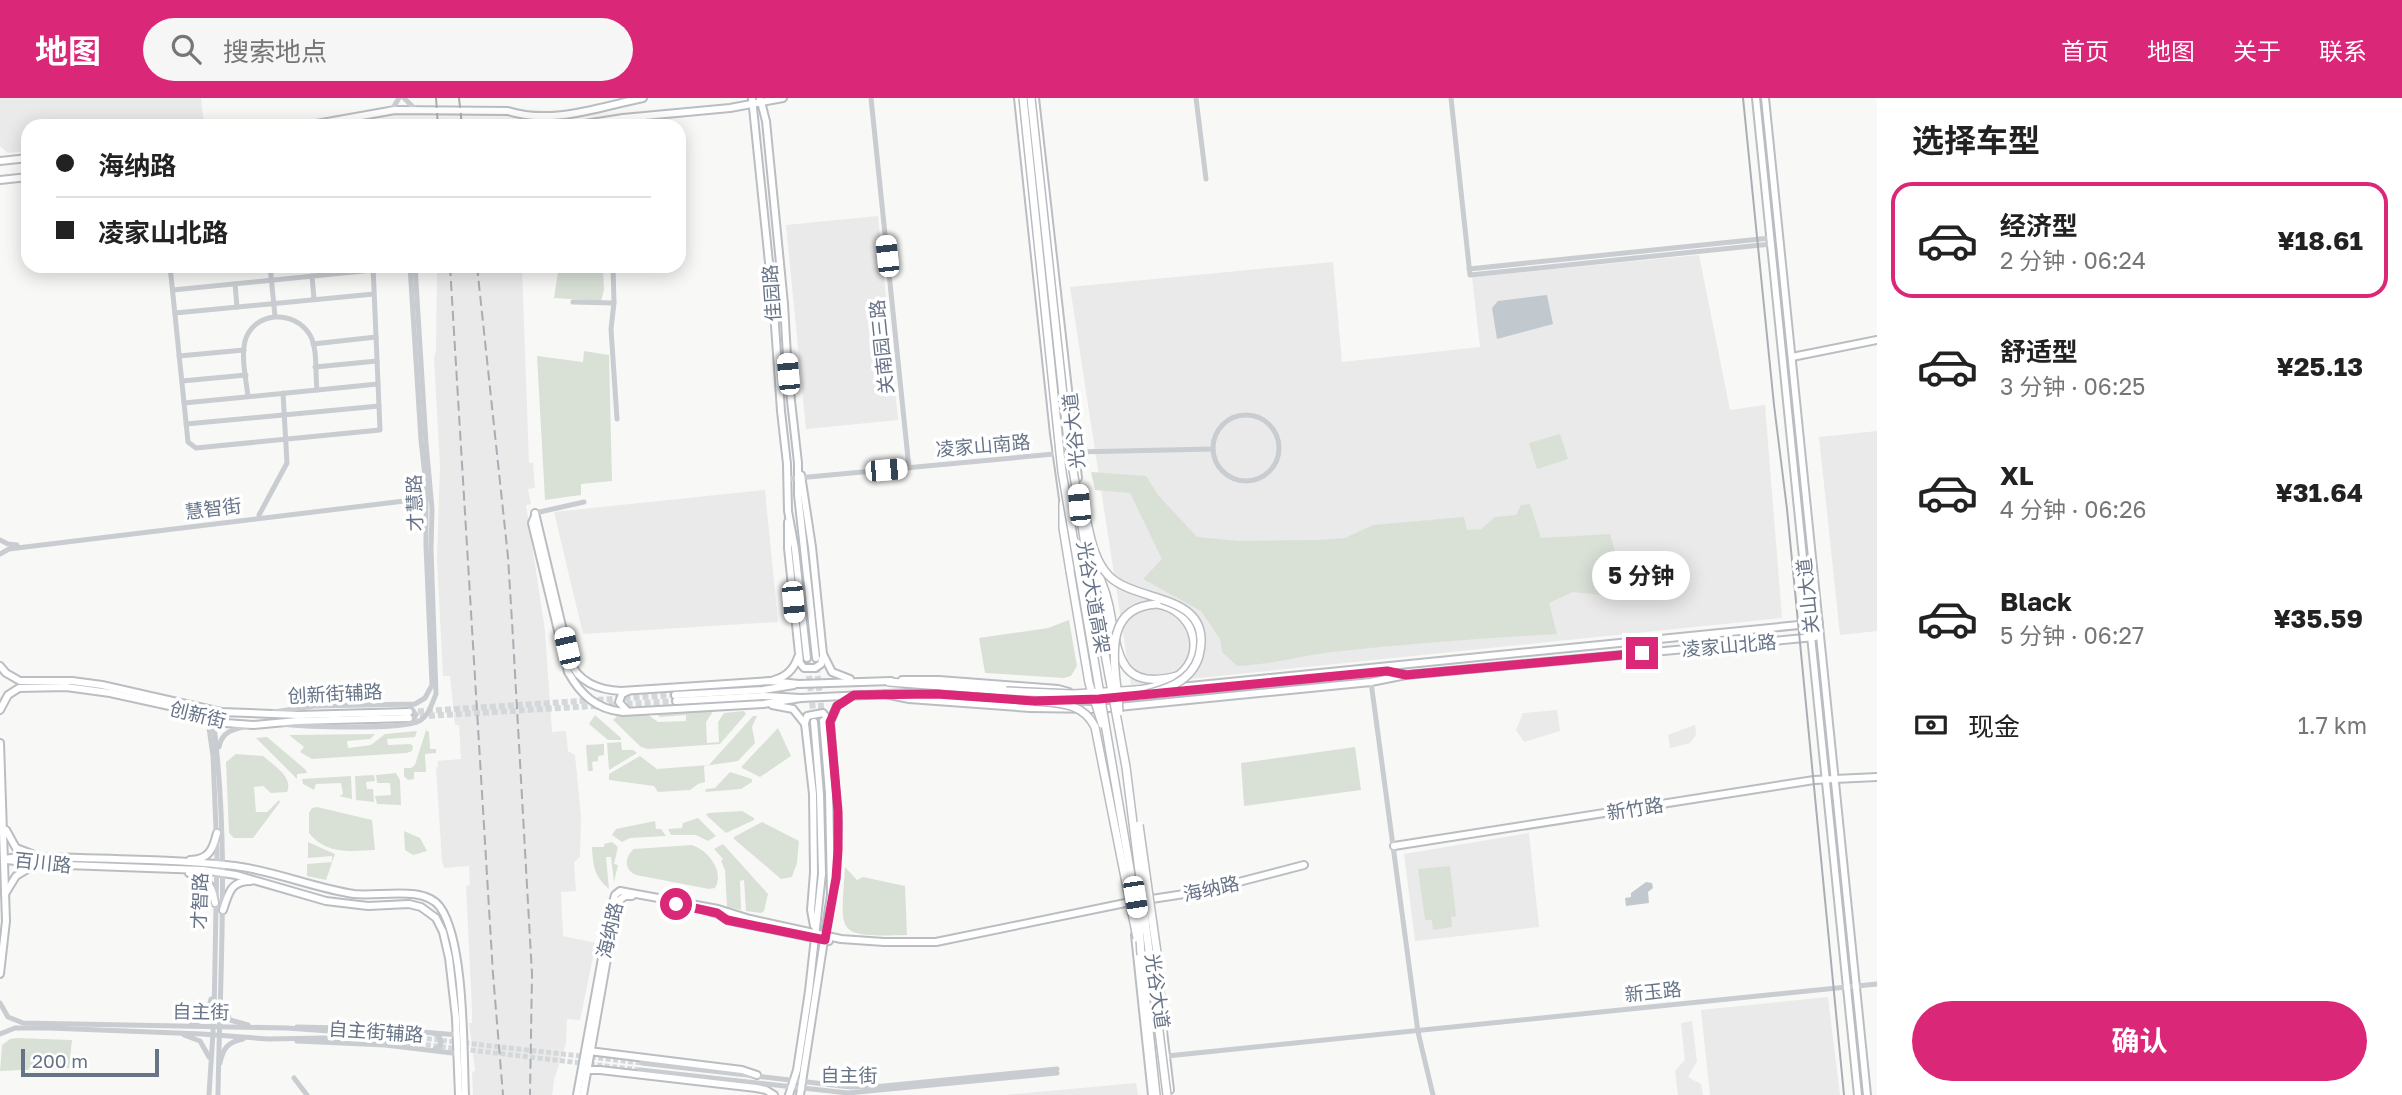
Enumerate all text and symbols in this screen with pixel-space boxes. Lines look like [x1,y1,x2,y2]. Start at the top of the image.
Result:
search box [143,18,633,81]
icon: search [167,30,205,68]
text: 地图 [35,31,101,70]
text: 搜索地点 [223,36,327,67]
text: 首页 [2061,36,2109,65]
text: 地图 [2147,36,2195,65]
text: 关于 [2233,36,2281,65]
text: 联系 [2319,36,2367,65]
text: 选择车型 [1912,121,2040,159]
text: 海纳路 [98,150,176,181]
icon: car [1916,209,1979,272]
text: 经济型 [2000,210,2078,241]
text: 凌家山北路 [98,217,228,248]
text: ¥18.61 [2278,225,2363,256]
car [875,234,900,278]
text: 2 分钟 · 06:24 [2000,246,2146,274]
street label: 佳园路 [758,264,784,322]
street label: 关南园三路 [865,299,897,395]
icon: car [1916,335,1979,398]
text: 舒适型 [2000,336,2078,367]
text: ¥25.13 [2277,351,2363,382]
car [776,352,801,396]
text: 3 分钟 · 06:25 [2000,372,2145,400]
street label: 光谷大道 [1058,392,1088,470]
street label: 凌家山南路 [935,429,1031,461]
car [865,458,908,482]
text: XL [2000,460,2034,491]
icon: car [1916,461,1979,524]
street label: 才慧路 [402,474,426,532]
text: ¥31.64 [2276,477,2363,508]
car [1067,483,1092,527]
street label: 慧智街 [183,493,243,523]
text: 4 分钟 · 06:26 [2000,495,2147,523]
street label: 光谷大道高架 [1073,539,1115,655]
callout: 5 分钟 [1593,552,1691,601]
street label: 关山大道 [1792,557,1822,635]
text: 5 分钟 [1608,561,1674,589]
car [781,580,806,624]
text: Black [2000,586,2072,617]
icon: car [1916,587,1979,650]
text: ¥35.59 [2273,603,2363,634]
text: 5 分钟 · 06:27 [2000,621,2144,649]
car [553,625,582,671]
street label: 凌家山北路 [1681,629,1777,661]
route end [1626,637,1658,669]
street label: 创新街辅路 [287,679,383,707]
street label: 创新街 [168,696,228,732]
icon: cash [1912,706,1950,744]
text: 现金 [1968,711,2020,742]
text: 1.7 km [2298,711,2367,739]
street label: 新竹路 [1605,792,1665,824]
street label: 百川路 [13,848,73,876]
street label: 海纳路 [1181,871,1241,905]
street label: 才智路 [187,872,211,930]
car [1122,875,1149,919]
route start [660,888,692,920]
street label: 海纳路 [591,900,627,960]
street label: 光谷大道 [1141,952,1175,1030]
street label: 新玉路 [1623,977,1683,1005]
street label: 自主街 [172,999,230,1023]
button: 确认 [1912,1001,2367,1081]
street label: 自主街辅路 [328,1016,424,1046]
scale bar [21,1046,159,1078]
text: 200 m [32,1049,88,1072]
street label: 自主街 [820,1063,878,1086]

